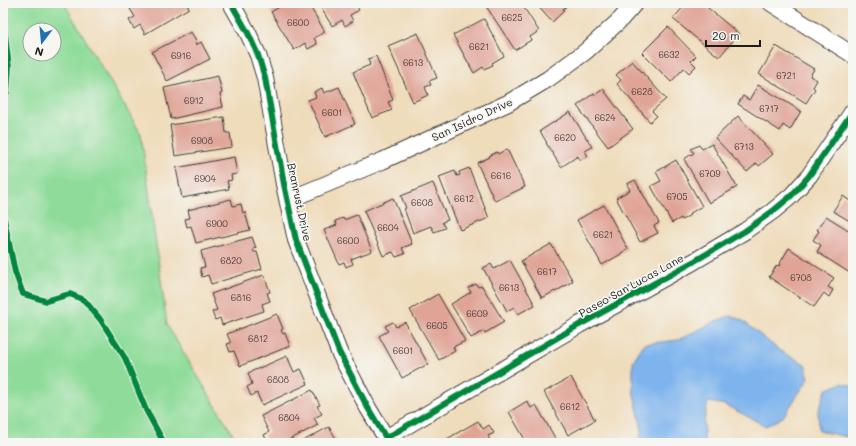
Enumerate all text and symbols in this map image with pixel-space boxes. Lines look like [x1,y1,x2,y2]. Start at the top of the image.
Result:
house number: 6625 [501,12,523,23]
house number: 6600 [287,17,309,28]
north arrow [22,22,62,62]
scale bar [706,22,760,48]
text: 20 m [712,27,740,43]
house number: 6621 [469,41,489,52]
text: N [33,44,45,60]
house number: 6632 [658,49,680,60]
house number: 6916 [171,50,191,61]
house number: 6613 [403,57,423,68]
house number: 6721 [776,70,796,81]
house number: 6628 [631,86,653,97]
street label: San Isidro Drive [429,94,515,144]
house number: 6912 [184,95,204,106]
house number: 6717 [759,103,779,114]
house number: 6601 [322,107,342,118]
house number: 6624 [594,112,616,123]
house number: 6620 [554,132,576,143]
house number: 6908 [191,135,213,146]
house number: 6713 [734,141,754,152]
street label: Branrust Drive [284,161,316,243]
house number: 6709 [699,168,721,179]
house number: 6616 [491,170,511,181]
house number: 6904 [194,173,217,184]
house number: 6705 [666,191,688,202]
house number: 6612 [454,193,474,204]
house number: 6608 [411,197,433,208]
house number: 6900 [206,218,228,229]
house number: 6604 [377,222,400,233]
house number: 6621 [593,229,613,240]
house number: 6600 [337,235,359,246]
street label: Paseo San Lucas Lane [576,250,686,320]
house number: 6820 [220,255,242,266]
house number: 6617 [537,266,557,277]
house number: 6708 [790,272,812,283]
house number: 6613 [499,282,519,293]
house number: 6816 [231,292,251,303]
house number: 6609 [466,308,489,319]
house number: 6605 [426,320,448,331]
house number: 6812 [248,333,268,344]
house number: 6601 [393,345,413,356]
house number: 6808 [267,374,289,385]
house number: 6612 [560,401,580,412]
house number: 6804 [278,412,301,423]

